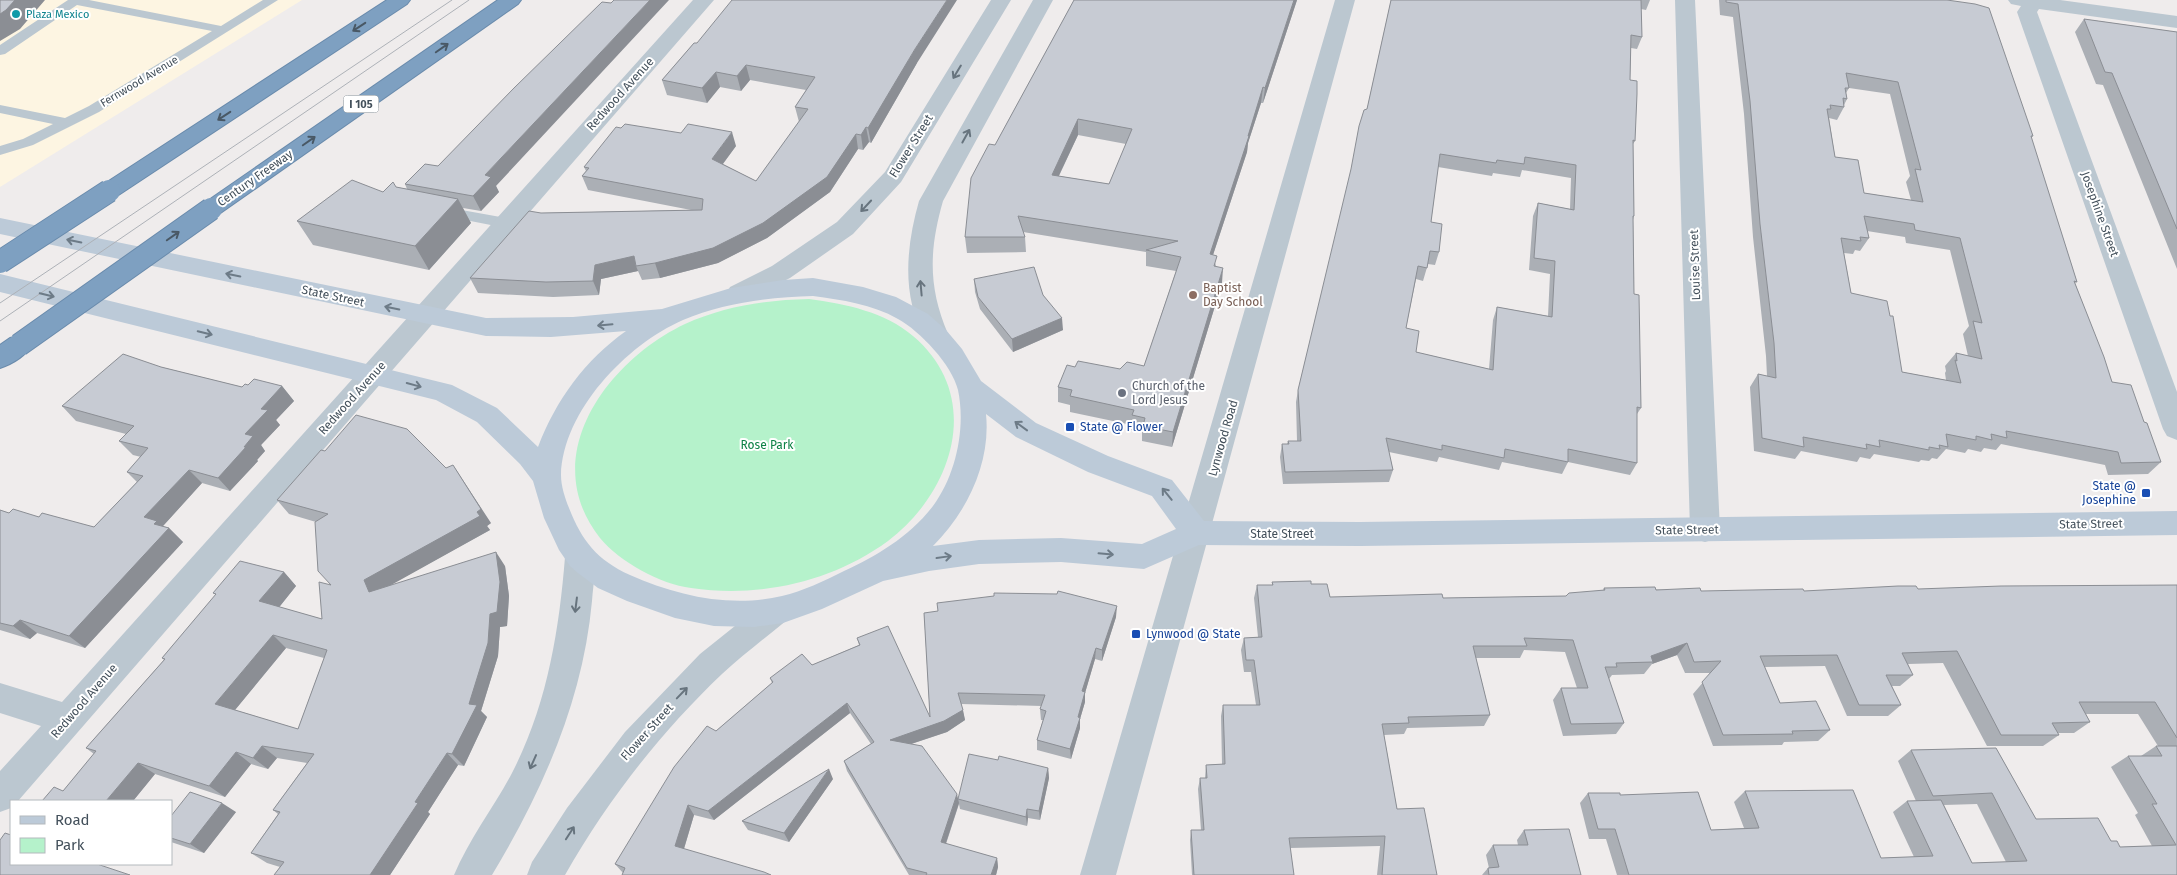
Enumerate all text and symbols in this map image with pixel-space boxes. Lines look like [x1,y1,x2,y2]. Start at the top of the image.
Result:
marker: Plaza Mexico [10,8,22,20]
place label: Plaza Mexico [26,8,89,21]
one-way arrow [353,22,367,32]
one-way arrow [435,43,449,53]
street label: Fernwood Avenue [98,53,181,110]
street label: Redwood Avenue [583,55,657,133]
one-way arrow [952,64,962,78]
road number: I 105 [344,96,378,112]
one-way arrow [217,111,231,121]
street label: Flower Street [886,111,936,180]
one-way arrow [962,129,972,143]
one-way arrow [302,136,316,146]
street label: Century Freeway [215,147,295,209]
street label: Josephine Street [2078,169,2122,259]
one-way arrow [860,199,872,212]
street label: Louise Street [1687,229,1703,301]
one-way arrow [166,231,180,241]
one-way arrow [66,236,82,245]
one-way arrow [225,269,241,279]
one-way arrow [916,280,925,296]
place label: Baptist Day School [1203,281,1263,309]
street label: State Street [300,283,366,310]
marker: Baptist Day School [1187,289,1199,301]
one-way arrow [39,291,55,300]
one-way arrow [384,303,400,312]
one-way arrow [597,321,613,330]
one-way arrow [197,329,213,338]
street label: Redwood Avenue [315,359,389,437]
place label: Church of the Lord Jesus [1132,379,1205,407]
one-way arrow [406,381,422,390]
marker: Church of the Lord Jesus [1116,387,1128,399]
street label: Lynwood Road [1205,398,1241,478]
place label: State @ Flower [1080,420,1163,434]
one-way arrow [1014,421,1028,431]
marker: State @ Flower [1064,421,1076,433]
park label: Rose Park [740,438,794,452]
place label: State @ Josephine [2082,479,2136,507]
marker: State @ Josephine [2140,487,2152,499]
one-way arrow [1161,488,1172,501]
street label: State Street [2059,516,2124,532]
street label: State Street [1655,522,1720,538]
street label: State Street [1250,527,1315,541]
one-way arrow [1098,549,1114,559]
one-way arrow [936,551,952,561]
one-way arrow [571,597,581,613]
place label: Lynwood @ State [1146,627,1241,641]
marker: Lynwood @ State [1130,628,1142,640]
street label: Redwood Avenue [48,661,120,741]
one-way arrow [676,687,688,699]
street label: Flower Street [618,700,677,763]
one-way arrow [528,754,538,769]
legend [10,800,172,865]
text: Road [55,811,90,829]
one-way arrow [565,827,575,841]
text: Park [55,836,85,854]

